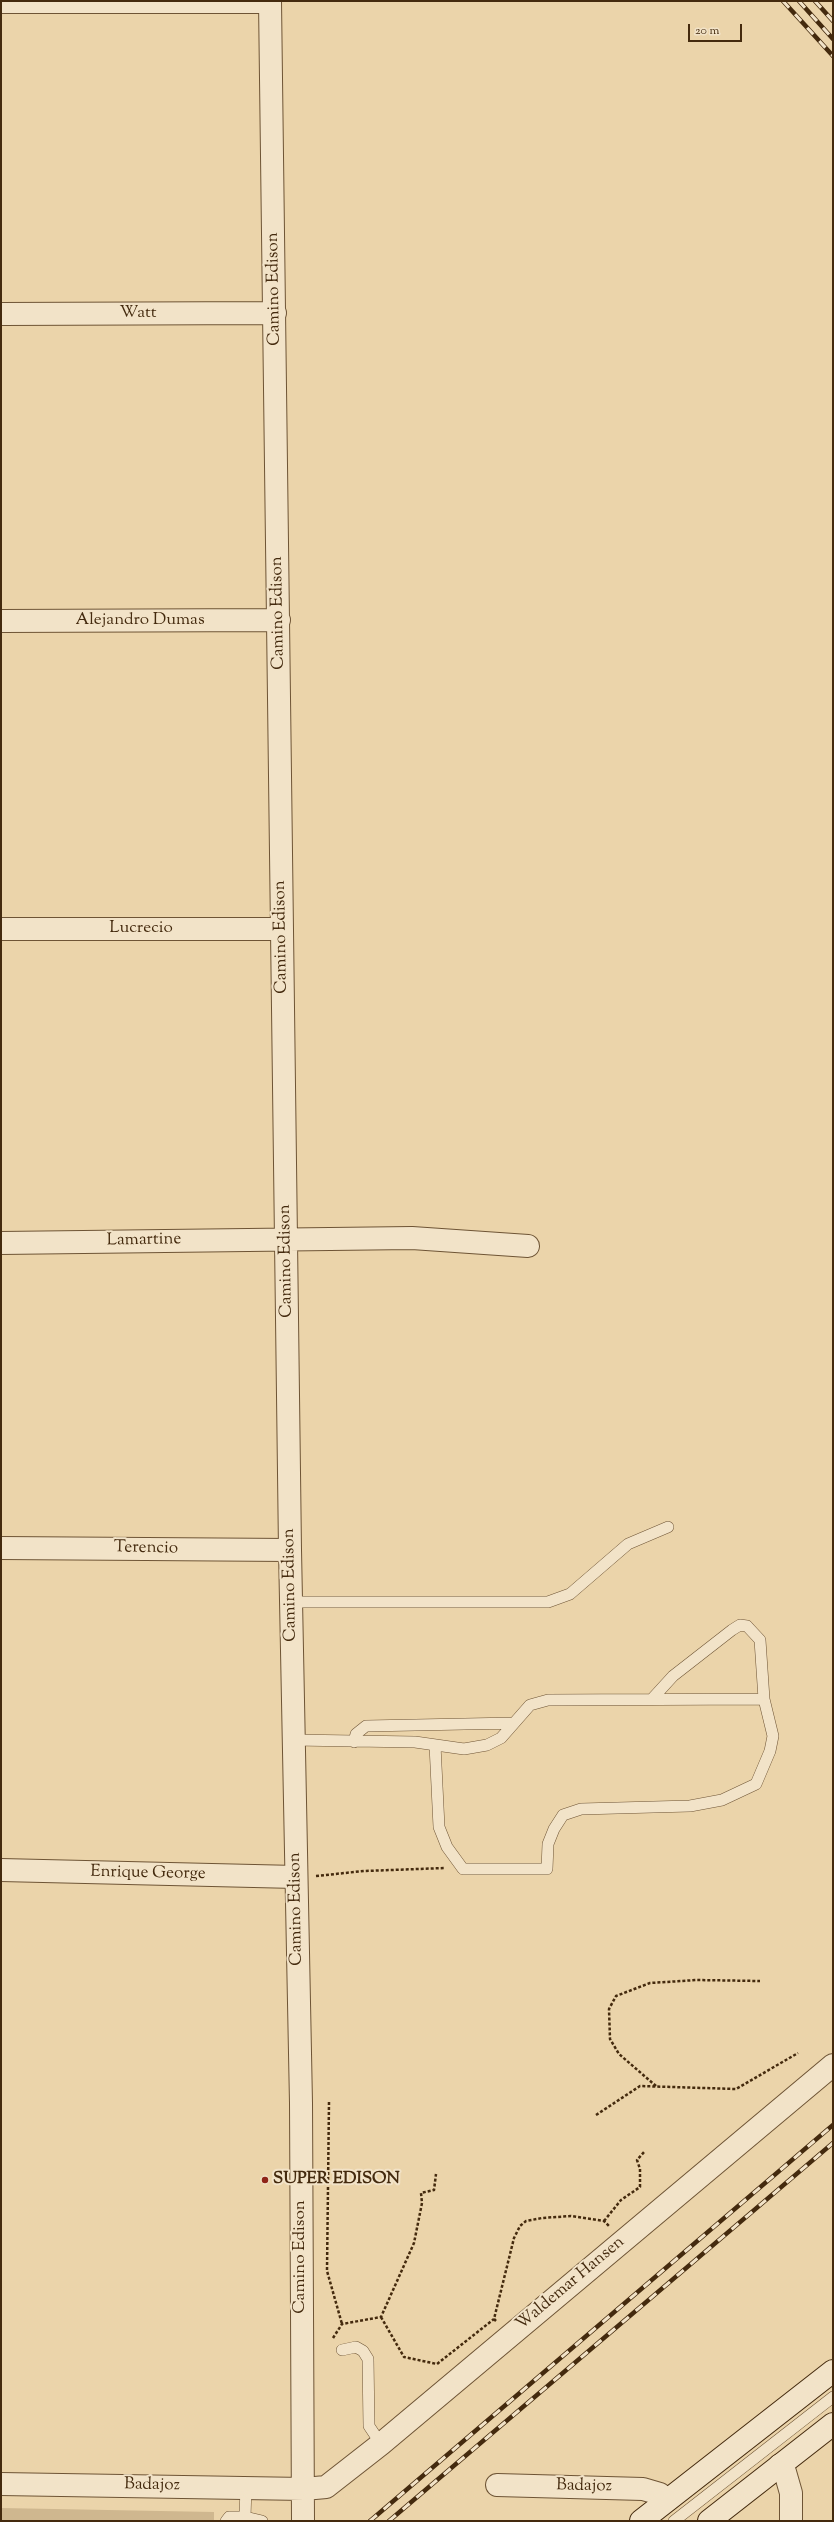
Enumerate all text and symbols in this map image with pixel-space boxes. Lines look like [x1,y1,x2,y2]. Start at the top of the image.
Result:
scale bar [690,16,744,42]
text: 20 m [695,22,719,40]
street label: Camino Edison [264,232,286,346]
street label: Watt [119,304,157,324]
street label: Camino Edison [268,556,290,670]
street label: Alejandro Dumas [75,611,205,631]
street label: Camino Edison [271,880,293,994]
street label: Lucrecio [109,919,173,939]
street label: Camino Edison [276,1204,298,1318]
street label: Lamartine [107,1230,181,1252]
street label: Camino Edison [280,1528,302,1642]
street label: Terencio [114,1538,178,1560]
street label: Camino Edison [286,1852,308,1966]
street label: Enrique George [90,1863,206,1885]
place label: SUPER EDISON [273,2170,400,2190]
marker: SUPER EDISON [260,2175,270,2185]
street label: Camino Edison [291,2200,311,2314]
street label: Waldemar Hansen [513,2233,629,2335]
street label: Badajoz [124,2475,180,2497]
street label: Badajoz [556,2476,612,2498]

